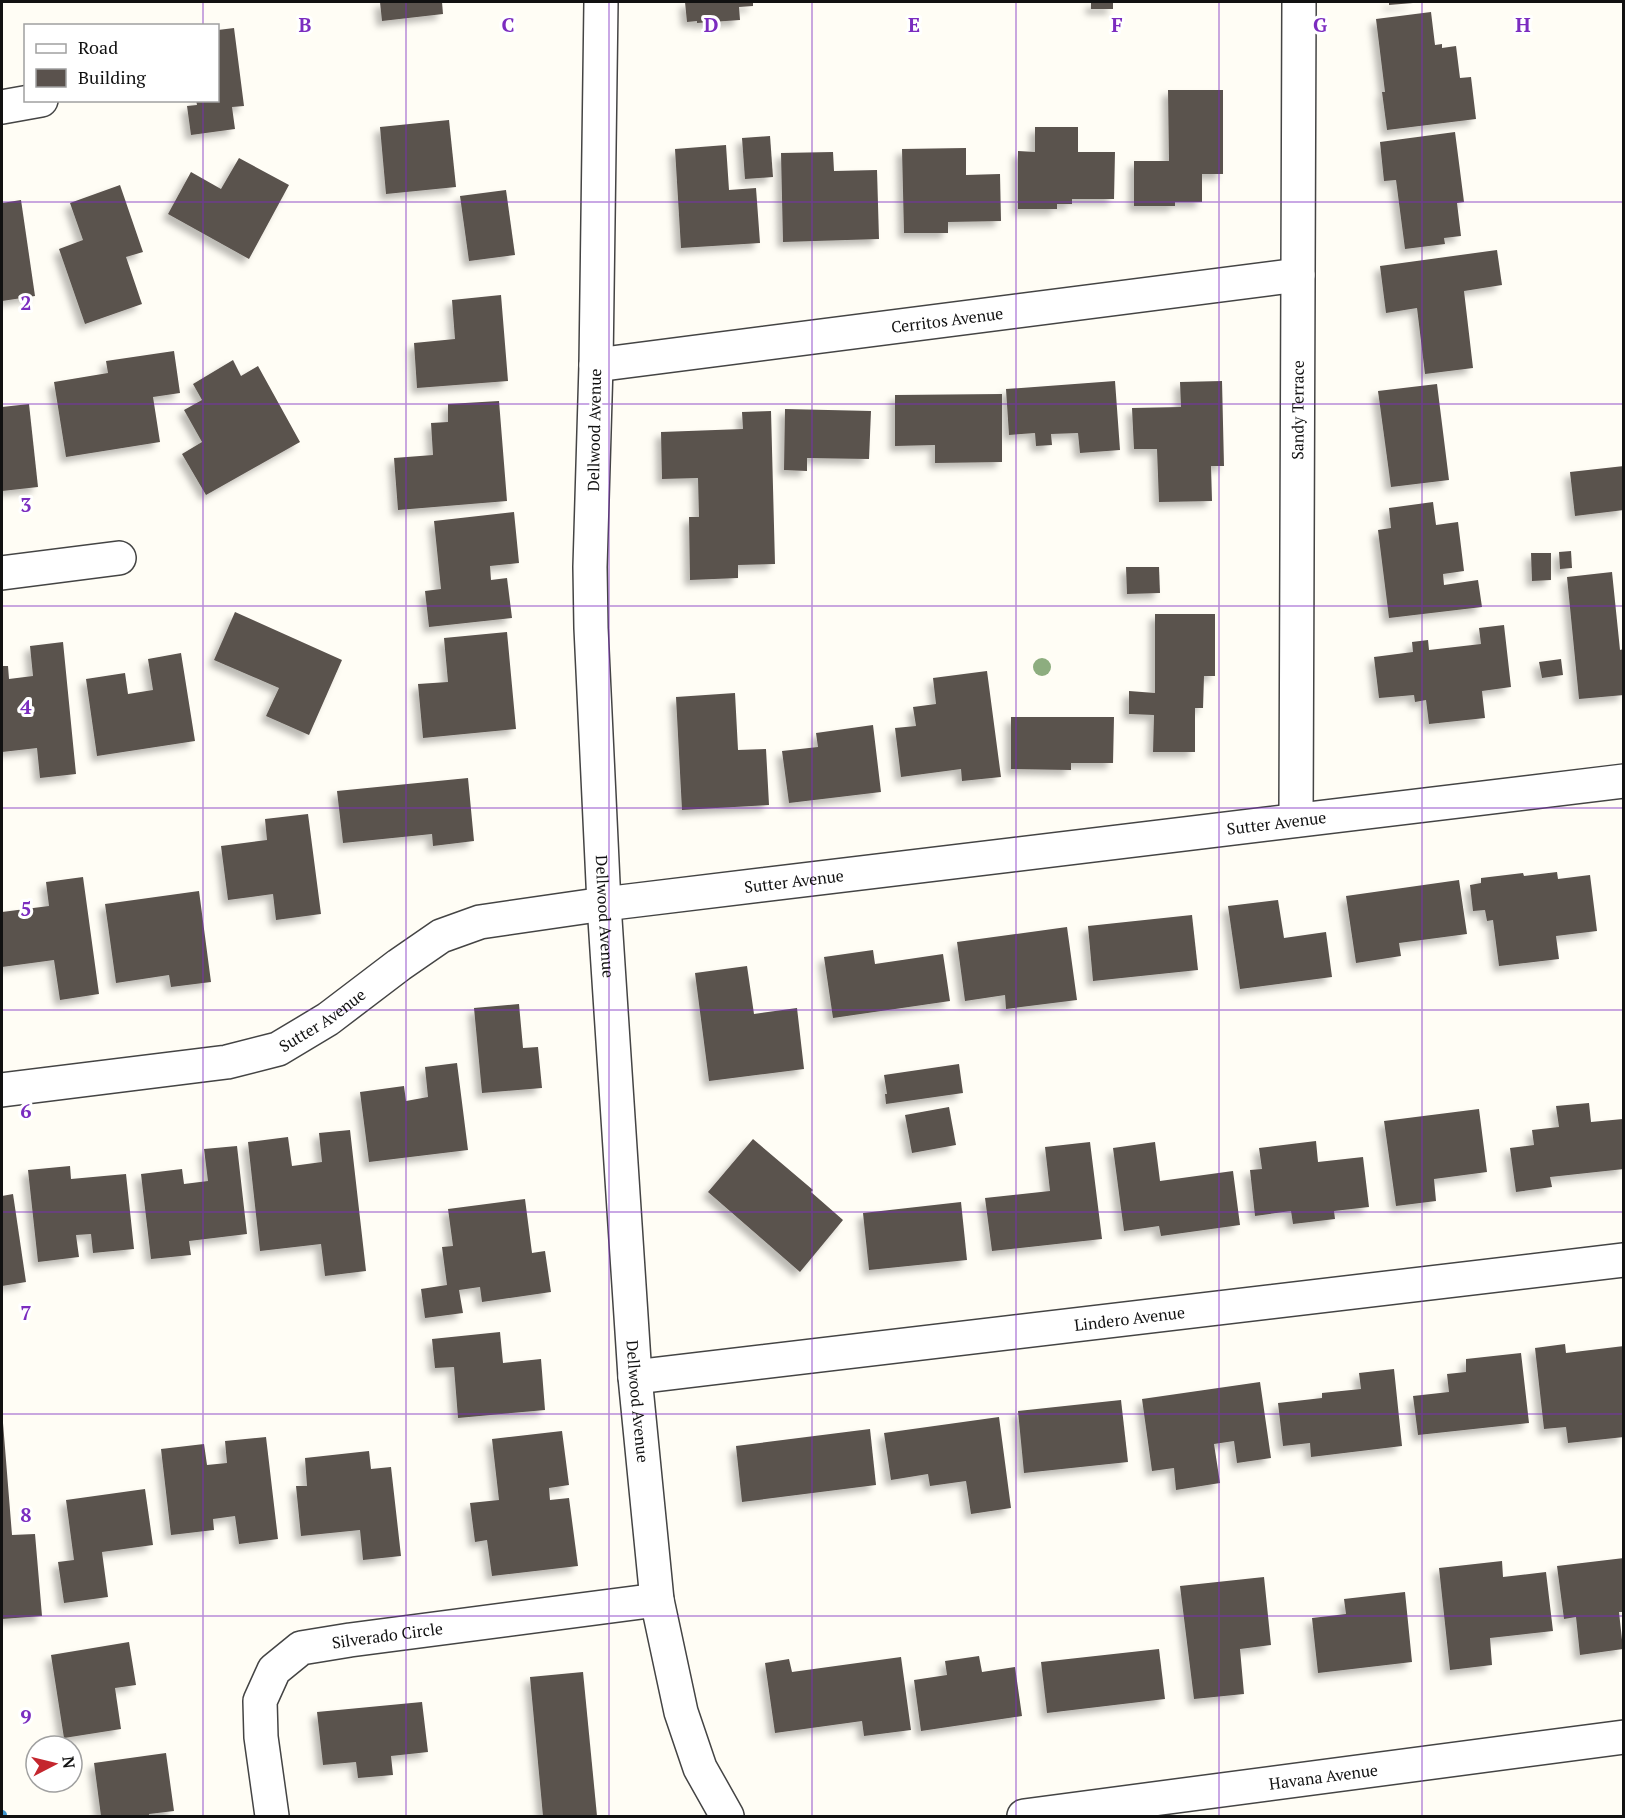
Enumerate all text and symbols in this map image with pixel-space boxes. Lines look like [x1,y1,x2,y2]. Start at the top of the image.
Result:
text: B [299,11,312,38]
text: C [501,11,515,38]
text: D [704,11,718,38]
text: E [908,11,920,38]
text: F [1111,11,1123,38]
text: G [1313,11,1327,38]
text: H [1515,11,1531,38]
legend [24,24,219,102]
text: Road [78,35,118,59]
text: Building [78,65,146,89]
text: 2 [20,289,32,316]
street label: Cerritos Avenue [890,302,1005,338]
street label: Sandy Terrace [1286,360,1309,460]
street label: Dellwood Avenue [582,368,606,492]
text: 3 [20,491,32,518]
text: 4 [20,693,32,720]
street label: Sutter Avenue [1226,806,1327,840]
street label: Dellwood Avenue [591,855,620,979]
street label: Sutter Avenue [743,864,845,898]
text: 5 [20,895,32,922]
street label: Sutter Avenue [275,983,370,1057]
text: 6 [20,1097,32,1124]
text: 7 [20,1299,32,1326]
street label: Lindero Avenue [1073,1301,1186,1336]
street label: Dellwood Avenue [622,1339,654,1464]
text: 8 [20,1501,32,1528]
street label: Silverado Circle [330,1617,444,1654]
text: 9 [20,1703,32,1730]
north arrow [24,1734,84,1794]
text: N [57,1755,81,1770]
street label: Havana Avenue [1268,1759,1379,1795]

